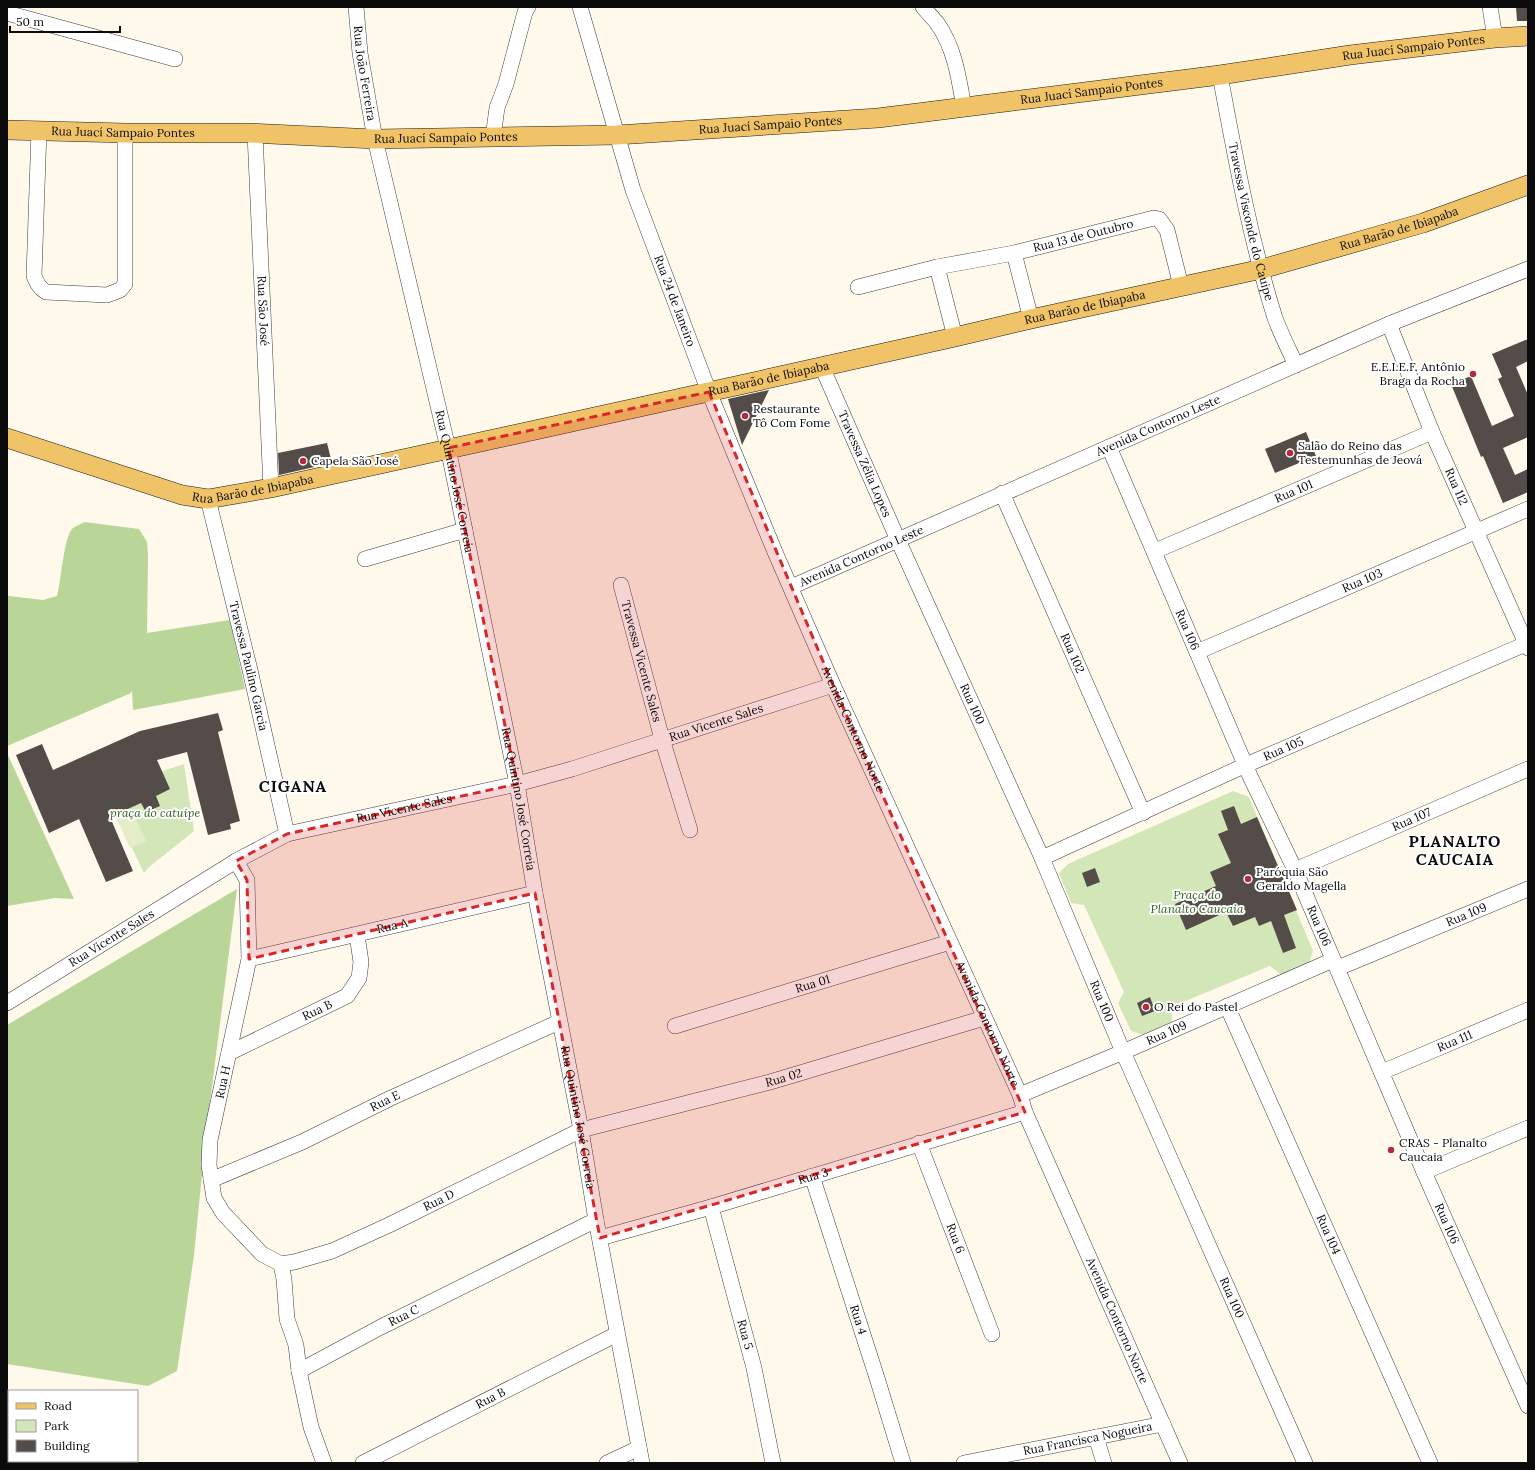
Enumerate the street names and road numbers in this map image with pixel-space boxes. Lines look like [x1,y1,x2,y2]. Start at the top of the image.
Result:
street label: Rua João Ferreira [351,25,380,122]
street label: Rua Juací Sampaio Pontes [1341,31,1486,63]
street label: Rua Juací Sampaio Pontes [1019,74,1164,107]
street label: Rua Juací Sampaio Pontes [698,112,843,137]
street label: Rua Juací Sampaio Pontes [51,123,195,140]
street label: Rua Juací Sampaio Pontes [374,129,518,146]
street label: Travessa Visconde do Cauipe [1226,141,1277,303]
street label: Rua Barão de Ibiapaba [1338,203,1460,253]
street label: Rua 13 de Outubro [1031,215,1135,255]
street label: Rua 24 de Janeiro [651,253,699,349]
street label: Rua São José [254,275,273,347]
street label: Rua Barão de Ibiapaba [1023,286,1147,327]
street label: Rua Barão de Ibiapaba [707,357,830,399]
street label: Avenida Contorno Leste [1093,391,1223,459]
street label: Travessa Zélia Lopes [835,408,895,520]
street label: Rua Quintino José Correia [432,409,477,554]
street label: Rua 112 [1442,465,1472,507]
street label: Rua Barão de Ibiapaba [191,471,315,506]
street label: Rua 101 [1272,476,1315,506]
street label: Avenida Contorno Leste [796,521,926,590]
street label: Rua 103 [1340,565,1385,595]
street label: Travessa Vicente Sales [618,599,665,724]
street label: Travessa Paulino Garcia [226,600,272,732]
street label: Rua 106 [1173,607,1203,652]
street label: Rua 102 [1058,631,1088,675]
street label: Avenida Contorno Norte [818,663,889,795]
street label: Rua 100 [957,681,988,727]
street label: Rua Vicente Sales [667,700,765,744]
street label: Rua Quintino José Correia [499,726,539,872]
street label: Rua 105 [1261,733,1306,764]
street label: Rua Vicente Sales [355,790,454,826]
street label: Rua 107 [1389,804,1434,834]
street label: Rua 109 [1443,899,1489,929]
street label: Rua 106 [1304,903,1335,948]
street label: Rua Vicente Sales [66,905,157,970]
street label: Rua A [375,914,410,936]
street label: Avenida Contorno Norte [952,958,1023,1089]
street label: Rua 01 [793,971,832,996]
street label: Rua 100 [1087,978,1117,1024]
street label: Rua B [300,996,334,1024]
street label: Rua 109 [1144,1017,1189,1048]
street label: Rua 111 [1434,1026,1475,1055]
street label: Rua Quintino José Correia [558,1044,599,1190]
street label: Rua H [212,1064,233,1100]
street label: Rua 02 [764,1065,804,1090]
street label: Rua E [367,1087,402,1114]
street label: Rua 3 [796,1164,830,1187]
street label: Rua D [420,1186,457,1214]
street label: Rua 106 [1432,1201,1463,1246]
street label: Rua 104 [1313,1212,1345,1257]
street label: Rua 6 [943,1221,968,1255]
street label: Avenida Contorno Norte [1083,1254,1152,1386]
street label: Rua 100 [1217,1275,1248,1320]
street label: Rua C [386,1301,422,1329]
street label: Rua 4 [847,1303,871,1337]
street label: Rua 5 [734,1318,757,1351]
street label: Rua B [473,1384,508,1412]
street label: Rua Francisca Nogueira [1022,1418,1153,1458]

